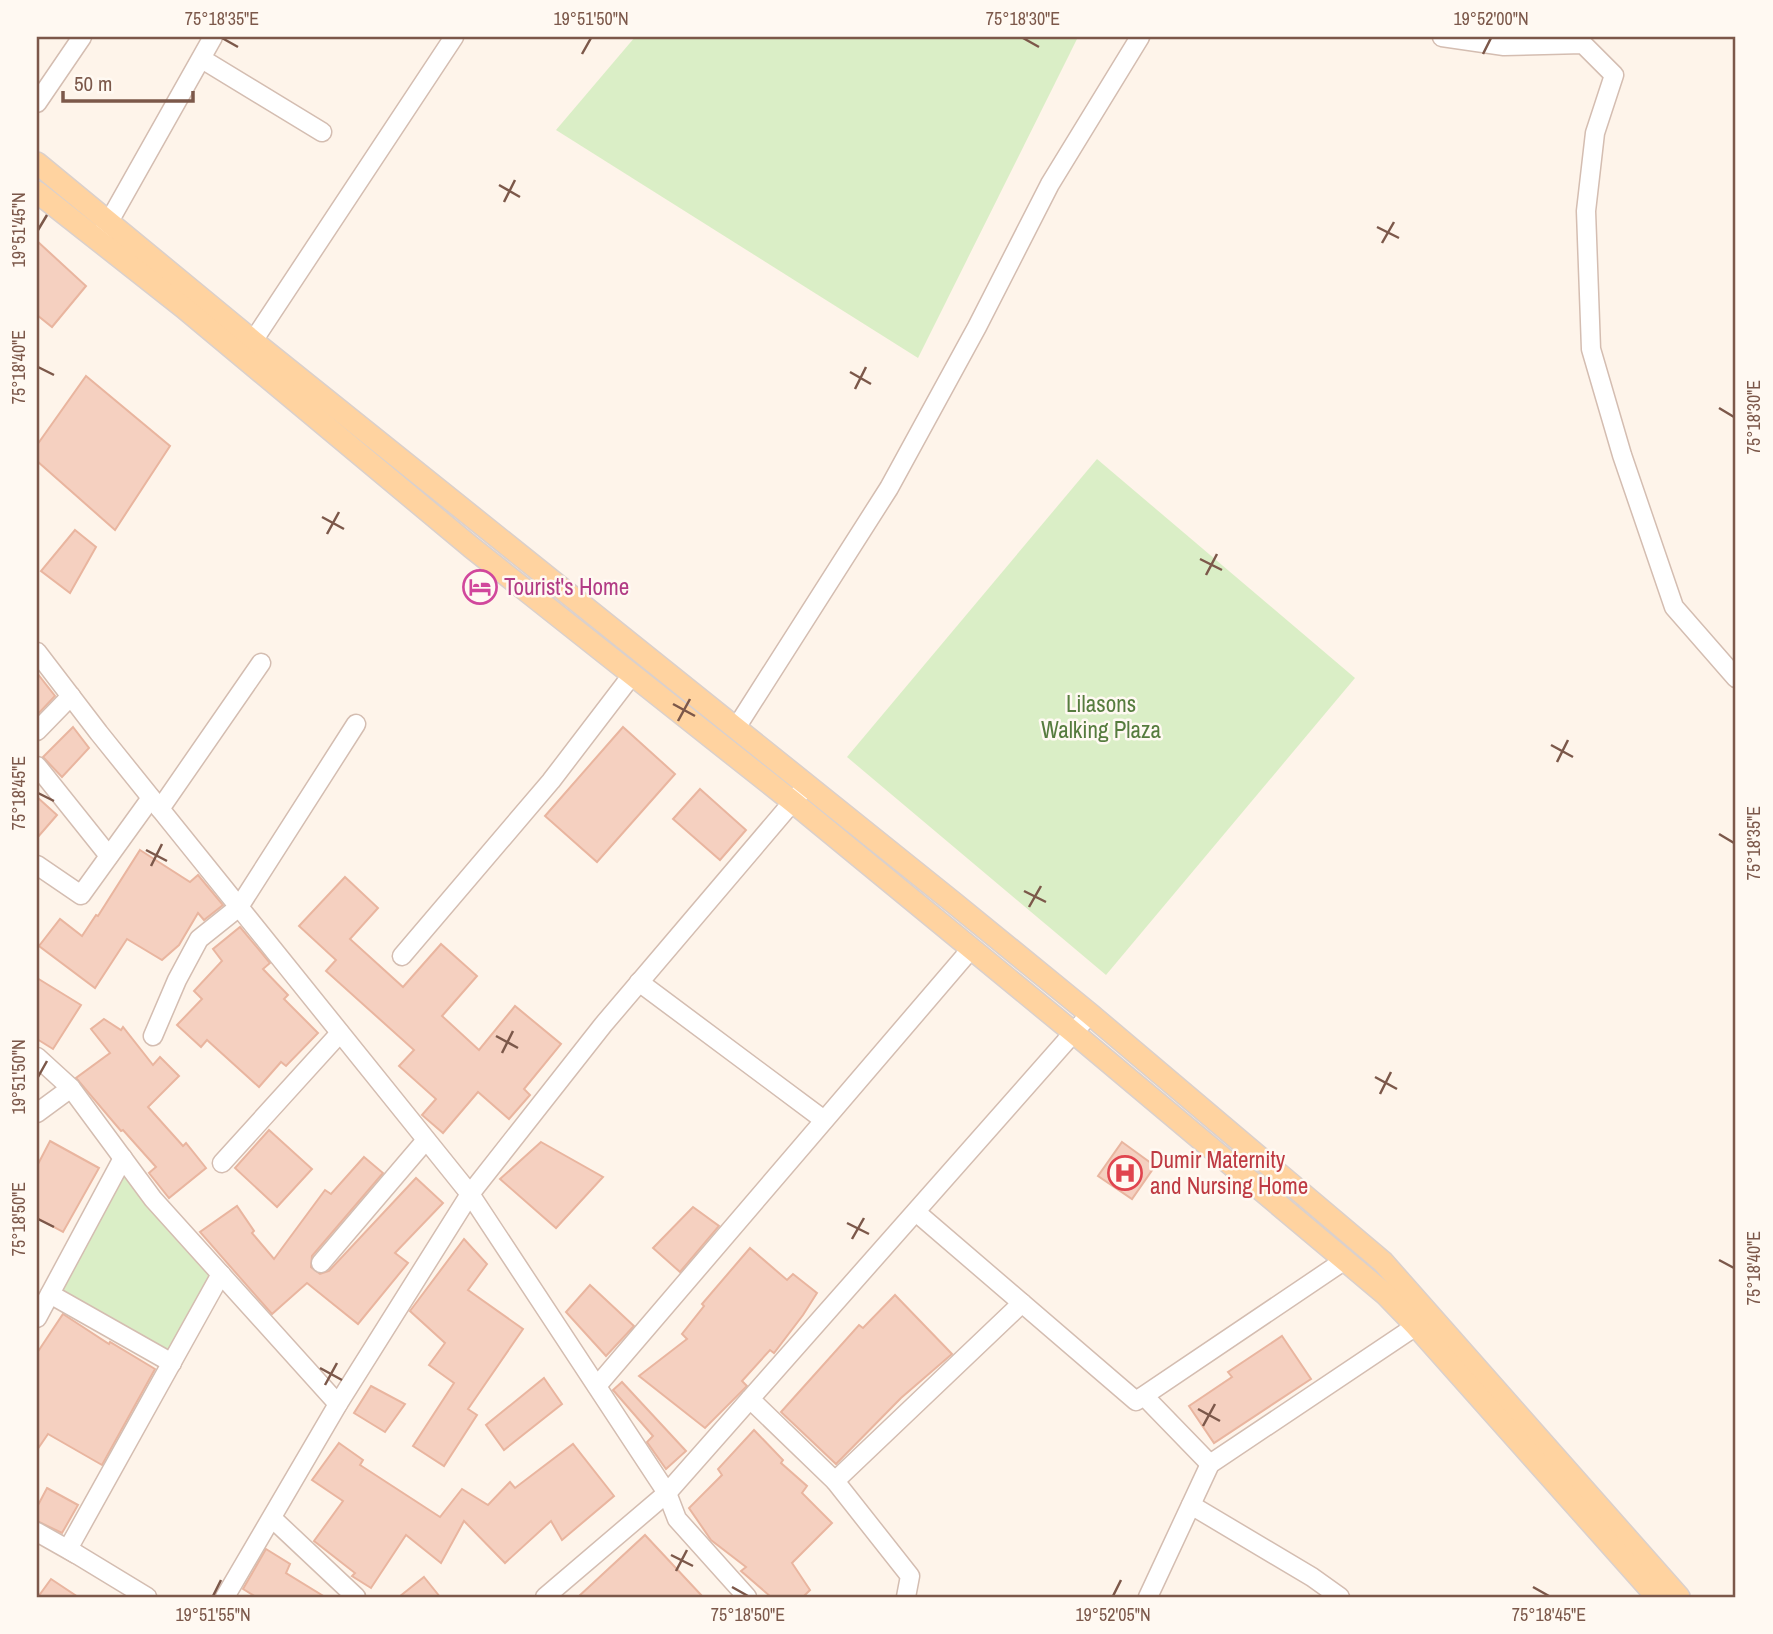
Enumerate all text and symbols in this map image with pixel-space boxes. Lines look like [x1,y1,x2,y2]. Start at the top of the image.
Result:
text: 75°18'35"E [185,6,259,31]
text: 19°51'50"N [553,6,629,31]
text: 75°18'30"E [986,6,1060,31]
text: 19°52'00"N [1453,6,1529,31]
scale bar [63,60,192,104]
text: 50 m [74,69,112,98]
text: 19°51'45"N [6,192,31,268]
text: 75°18'40"E [6,330,31,404]
text: 75°18'30"E [1741,380,1766,454]
hotel icon: Tourist's Home [461,568,499,606]
place label: Tourist's Home [504,571,629,602]
park label: Lilasons Walking Plaza [1041,688,1161,745]
text: 75°18'45"E [6,756,31,830]
text: 75°18'35"E [1741,806,1766,880]
text: 19°51'50"N [6,1039,31,1115]
place label: Dumir Maternity and Nursing Home [1150,1144,1308,1201]
hospital icon: Dumir Maternity and Nursing Home [1106,1154,1144,1192]
text: 75°18'50"E [6,1182,31,1256]
text: 75°18'40"E [1741,1231,1766,1305]
text: 19°51'55"N [175,1602,251,1627]
text: 75°18'50"E [711,1602,785,1627]
text: 19°52'05"N [1075,1602,1151,1627]
text: 75°18'45"E [1512,1602,1586,1627]

